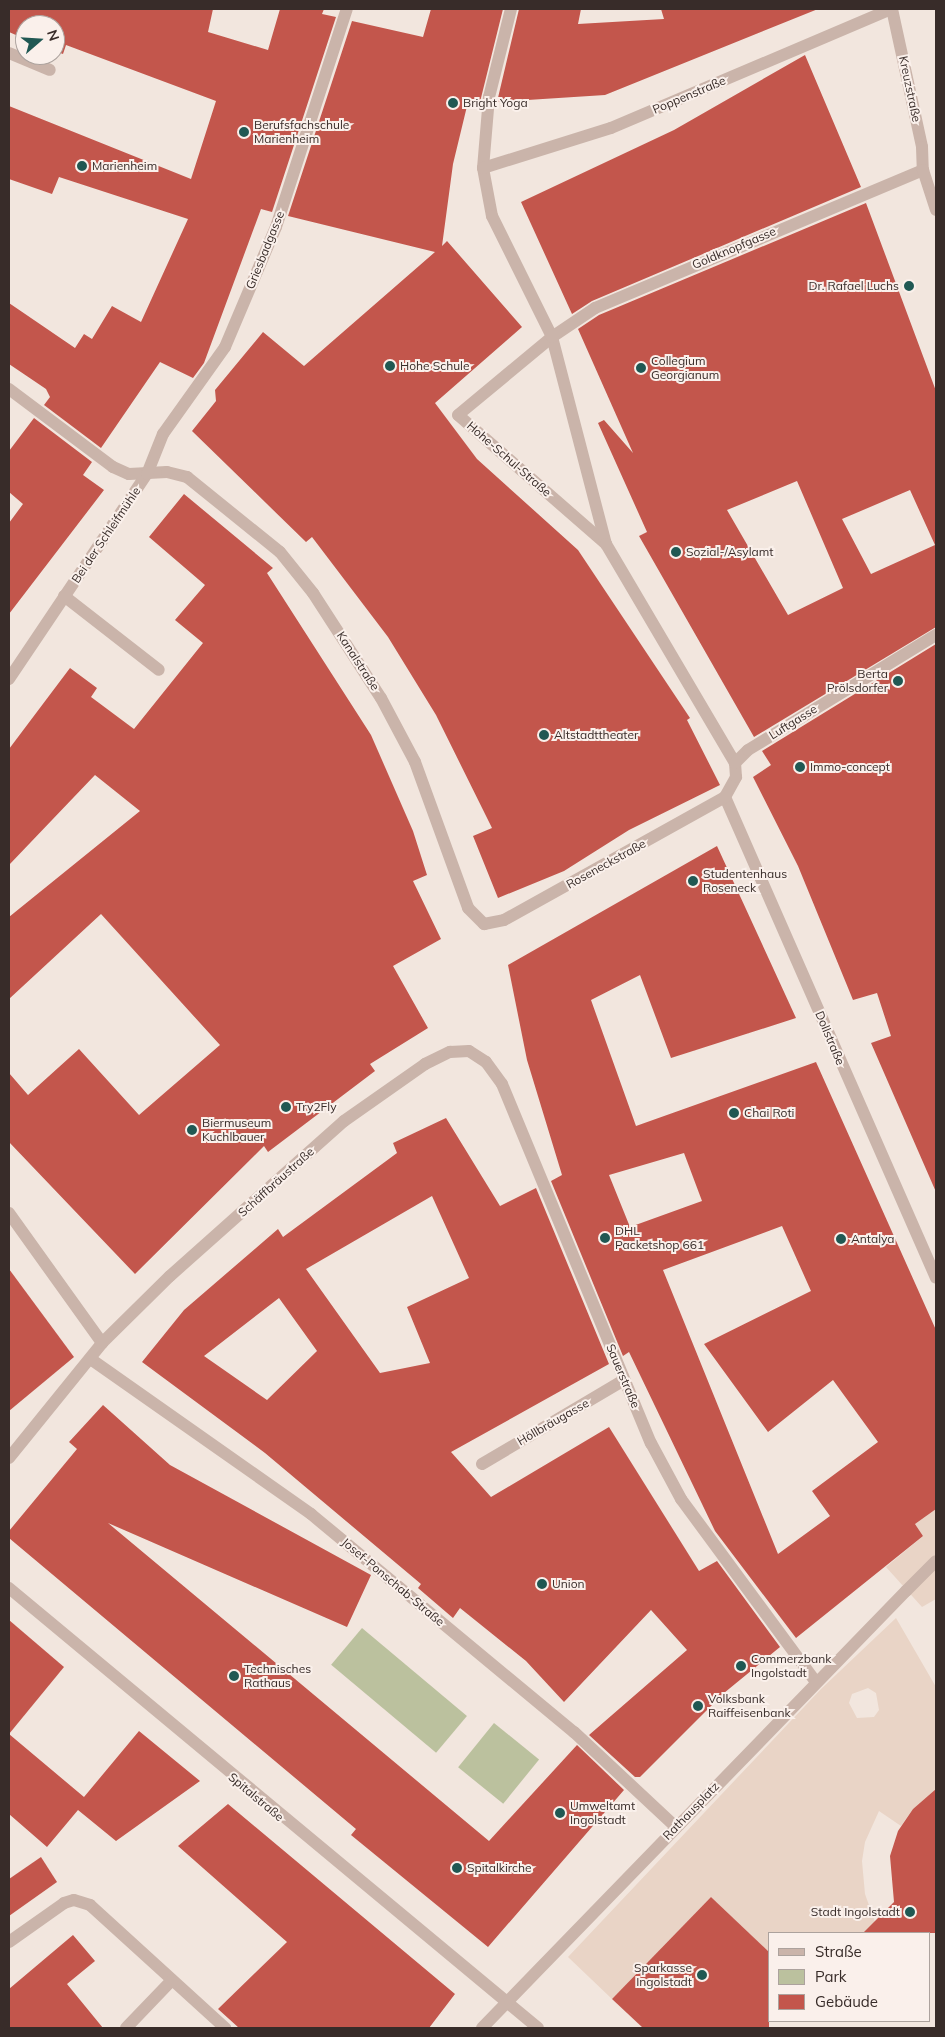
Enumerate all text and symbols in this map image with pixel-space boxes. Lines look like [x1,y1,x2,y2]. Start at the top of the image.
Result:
north arrow [15,15,65,65]
text: N [43,28,63,43]
street label: Kreuzstraße [896,55,924,123]
street label: Poppenstraße [650,73,728,117]
place label: Bright Yoga [463,96,528,110]
marker: Bright Yoga [447,97,459,109]
place label: Berufsfachschule Marienheim [254,118,349,146]
marker: Berufsfachschule Marienheim [238,126,250,138]
place label: Marienheim [92,159,157,173]
marker: Marienheim [76,160,88,172]
street label: Griesbadgasse [243,209,287,291]
street label: Goldknopfgasse [690,224,778,272]
place label: Dr. Rafael Luchs [809,279,899,293]
marker: Dr. Rafael Luchs [903,280,915,292]
place label: Collegium Georgianum [651,354,719,382]
place label: Hohe Schule [400,359,469,373]
marker: Hohe Schule [384,360,396,372]
marker: Collegium Georgianum [635,362,647,374]
street label: Hohe-Schul-Straße [464,418,554,500]
street label: Bei der Schleifmühle [69,484,143,586]
place label: Sozial-/Asylamt [686,545,773,559]
marker: Sozial-/Asylamt [670,546,682,558]
street label: Kanalstraße [334,629,382,693]
place label: Berta Prölsdorfer [827,667,888,695]
marker: Berta Prölsdorfer [892,675,904,687]
street label: Luftgasse [766,702,820,742]
place label: Altstadttheater [554,728,638,742]
marker: Altstadttheater [538,729,550,741]
place label: Immo-concept [810,760,890,774]
marker: Immo-concept [794,761,806,773]
street label: Roseneckstraße [564,836,648,892]
place label: Studentenhaus Roseneck [703,867,787,895]
marker: Studentenhaus Roseneck [687,875,699,887]
street label: Dollstraße [812,1009,848,1067]
place label: Try2Fly [296,1100,337,1114]
marker: Try2Fly [280,1101,292,1113]
place label: Chai Roti [744,1106,794,1120]
marker: Chai Roti [728,1107,740,1119]
place label: Biermuseum Kuchlbauer [202,1116,271,1144]
marker: Biermuseum Kuchlbauer [186,1124,198,1136]
street label: Schäffbräustraße [235,1144,317,1220]
place label: DHL Packetshop 661 [615,1224,704,1252]
marker: DHL Packetshop 661 [599,1232,611,1244]
place label: Antalya [851,1232,895,1246]
marker: Antalya [835,1233,847,1245]
street label: Sauerstraße [603,1342,643,1410]
street label: Höllbräugasse [515,1396,591,1448]
street label: Josef-Ponschab-Straße [339,1535,447,1629]
place label: Union [552,1577,585,1591]
marker: Union [536,1578,548,1590]
place label: Commerzbank Ingolstadt [751,1652,831,1680]
marker: Commerzbank Ingolstadt [735,1660,747,1672]
place label: Technisches Rathaus [244,1662,311,1690]
marker: Technisches Rathaus [228,1670,240,1682]
place label: Volksbank Raiffeisenbank [708,1692,791,1720]
marker: Volksbank Raiffeisenbank [692,1700,704,1712]
street label: Spitalstraße [226,1770,286,1824]
street label: Rathausplatz [660,1779,722,1843]
place label: Umweltamt Ingolstadt [570,1799,635,1827]
marker: Umweltamt Ingolstadt [554,1807,566,1819]
place label: Spitalkirche [467,1861,532,1875]
marker: Spitalkirche [451,1862,463,1874]
place label: Stadt Ingolstadt [811,1905,900,1919]
marker: Stadt Ingolstadt [904,1906,916,1918]
legend [768,1932,930,2022]
text: Straße [815,1942,862,1961]
place label: Sparkasse Ingolstadt [634,1961,692,1989]
text: Park [815,1967,847,1986]
marker: Sparkasse Ingolstadt [696,1969,708,1981]
text: Gebäude [815,1992,878,2011]

